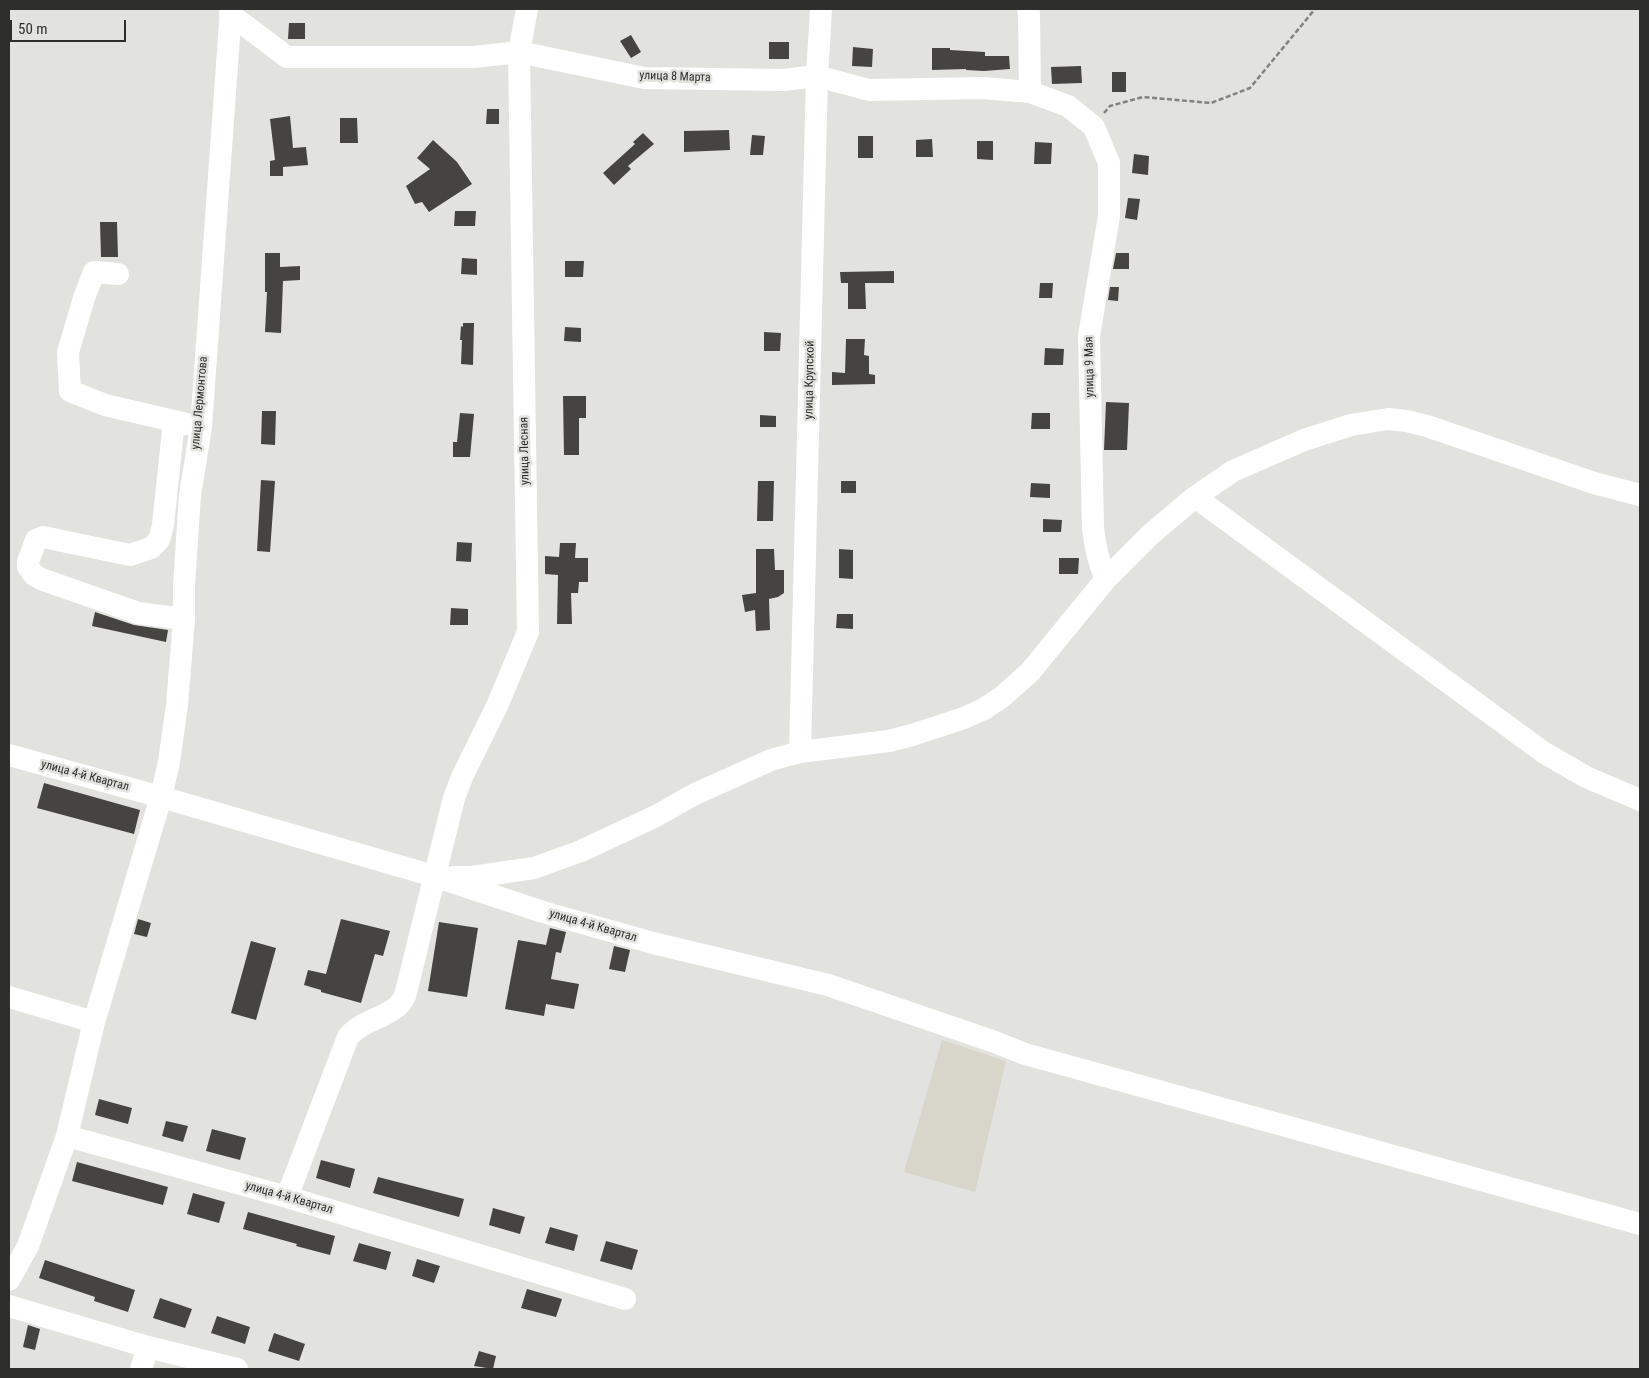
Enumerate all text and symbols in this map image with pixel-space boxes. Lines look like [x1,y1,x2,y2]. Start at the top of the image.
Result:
scale bar [12,10,129,42]
text: 50 m [18,20,48,38]
street label: улица 8 Марта [639,69,711,85]
street label: улица 9 Мая [1082,336,1098,398]
street label: улица Крупской [802,341,818,419]
street label: улица Лермонтова [189,356,211,450]
street label: улица Лесная [517,417,533,485]
street label: улица 4-й Квартал [39,757,131,795]
street label: улица 4-й Квартал [548,907,638,945]
street label: улица 4-й Квартал [244,1179,334,1217]

